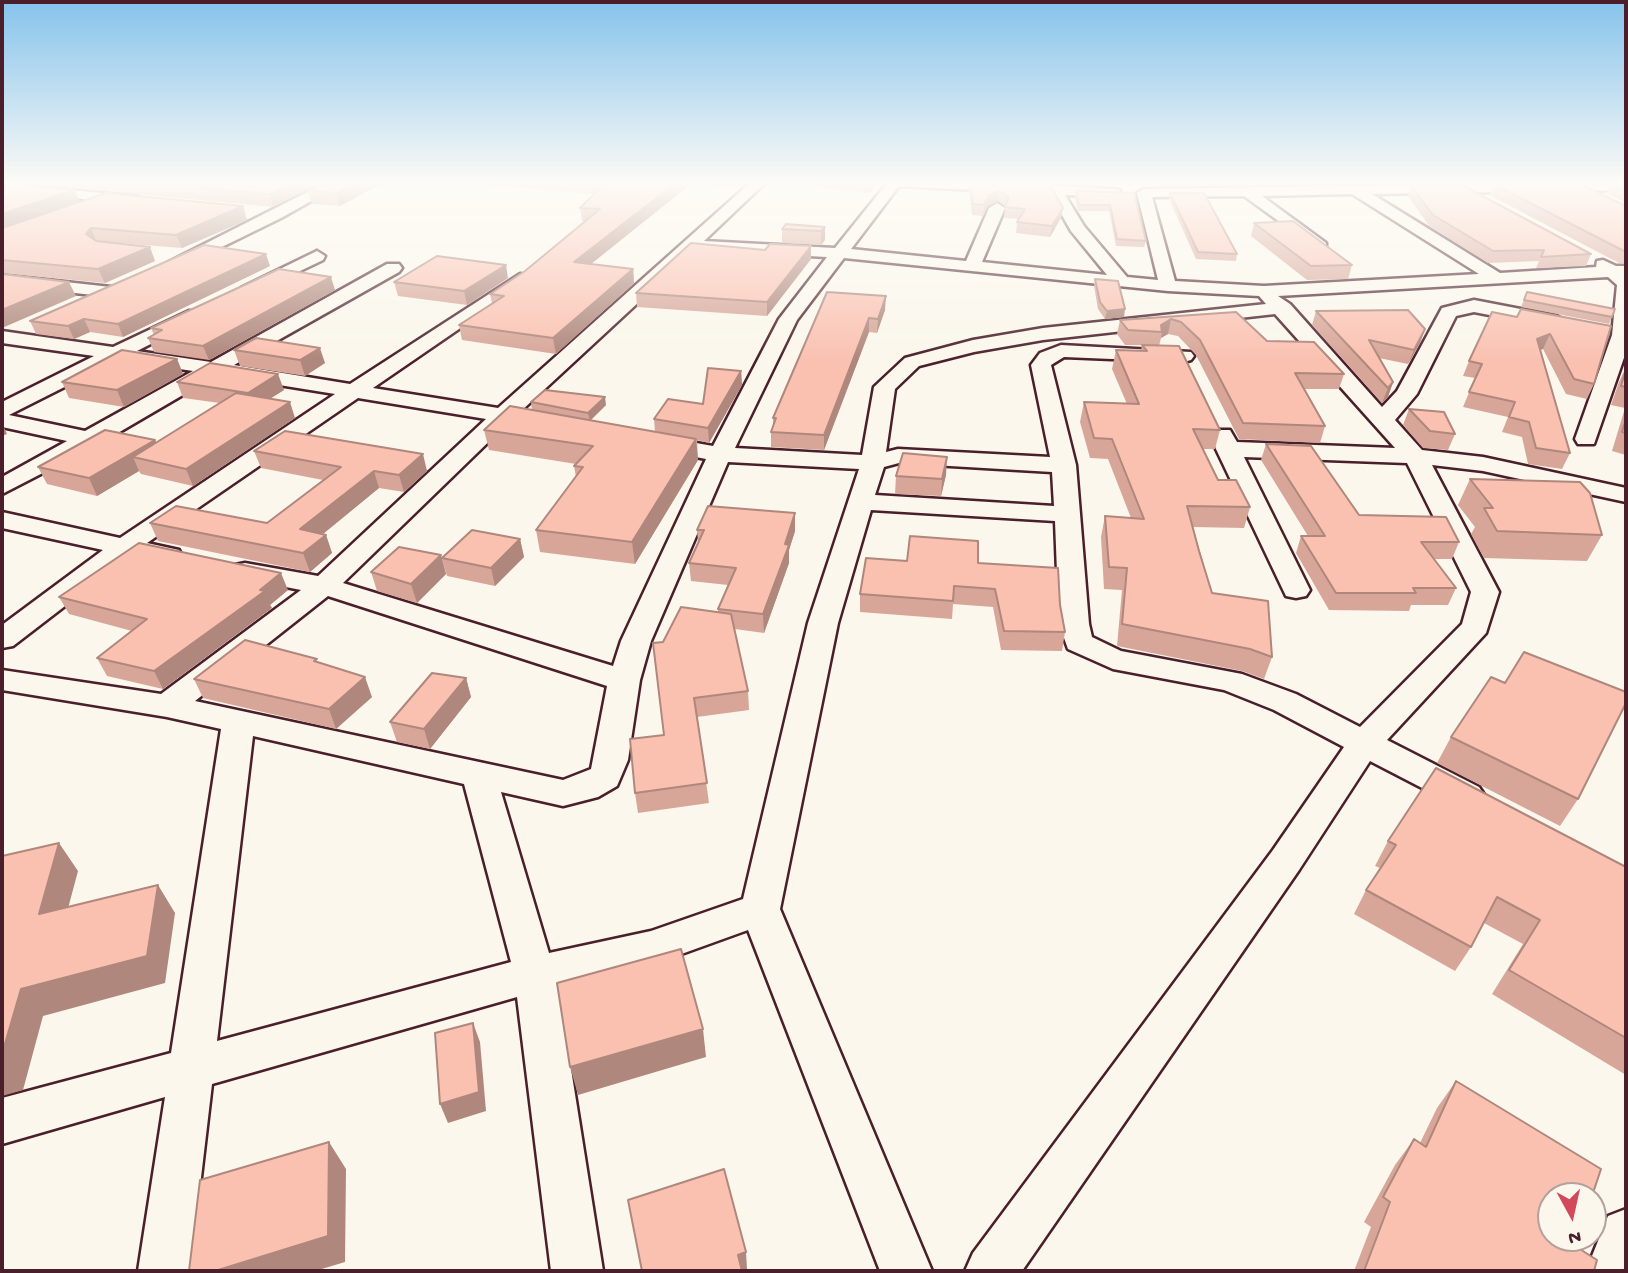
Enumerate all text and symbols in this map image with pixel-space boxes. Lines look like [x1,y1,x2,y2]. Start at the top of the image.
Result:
north arrow [1537,1182,1607,1252]
text: N [1567,1224,1582,1249]

